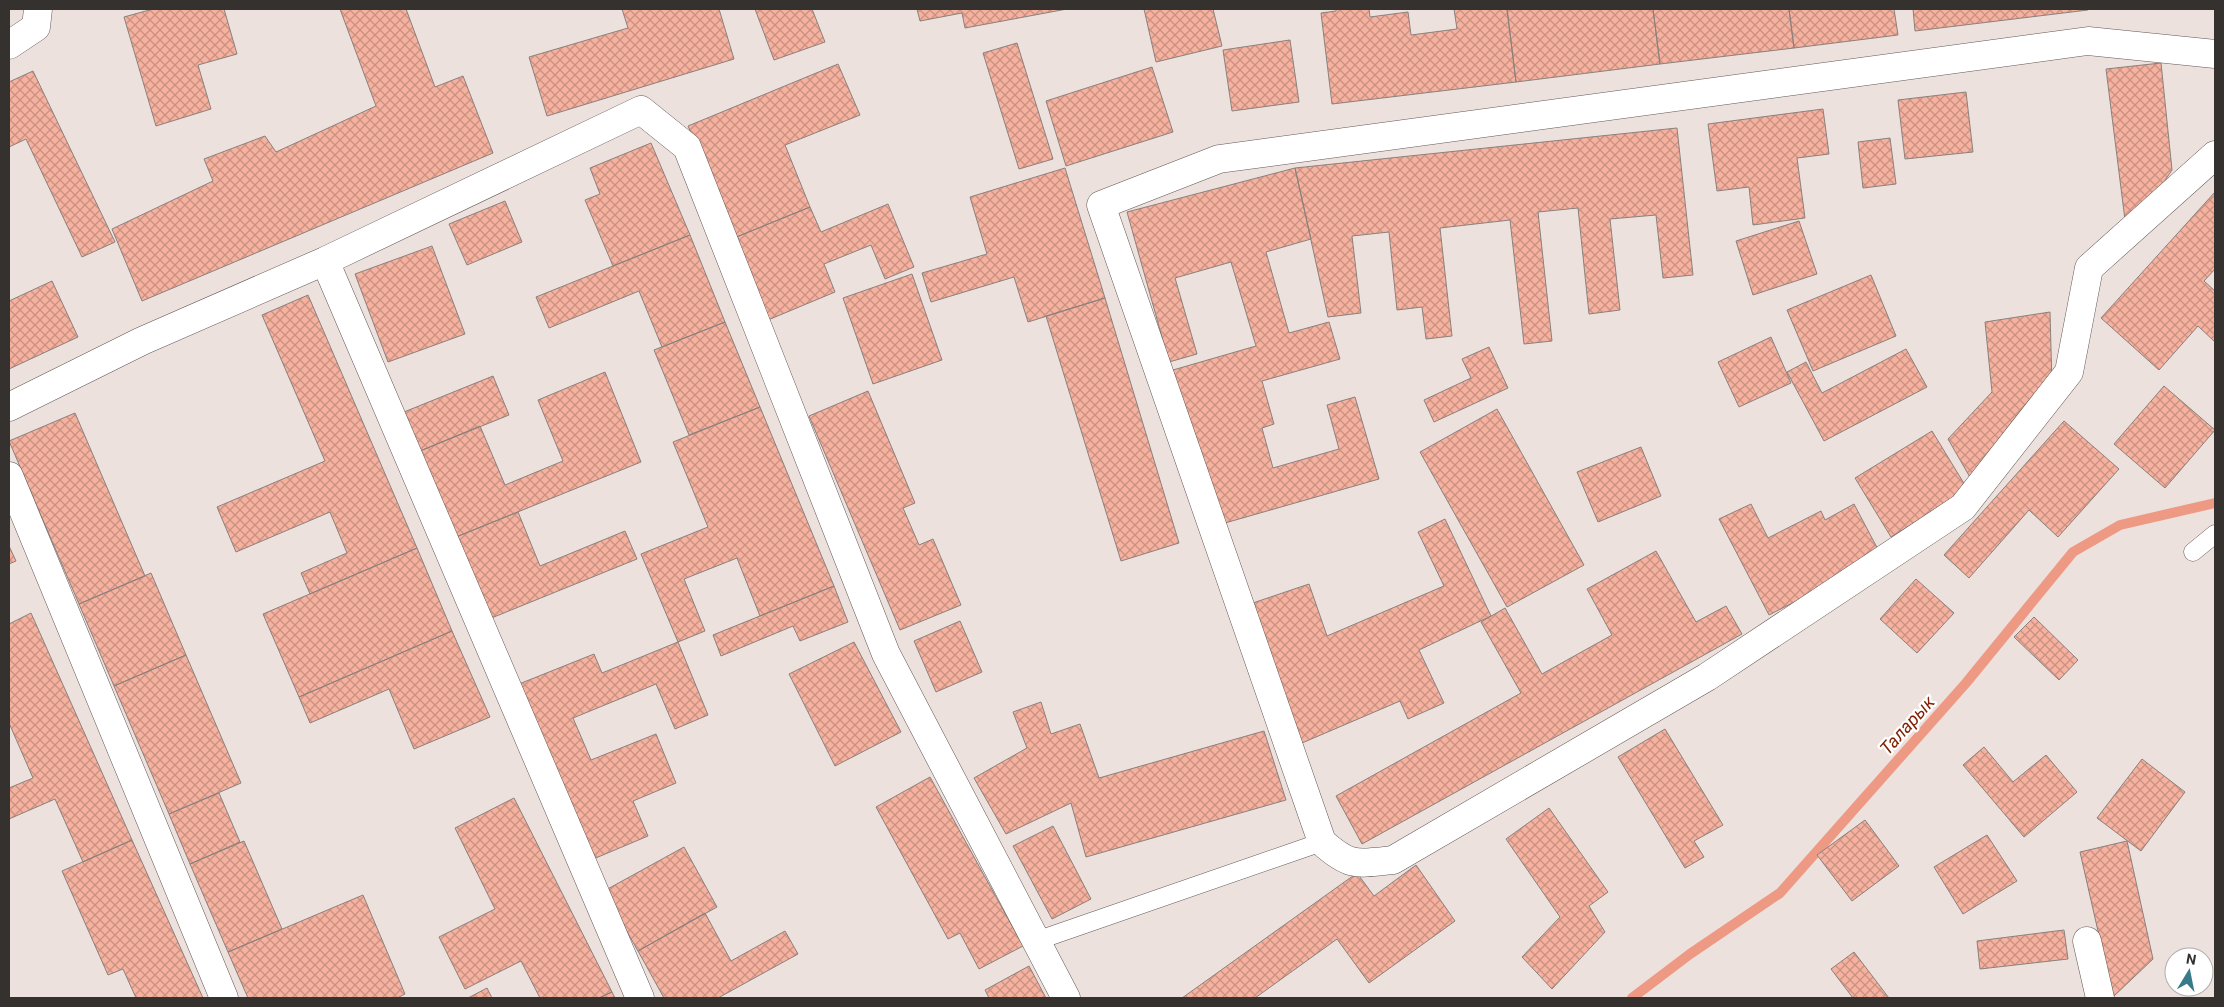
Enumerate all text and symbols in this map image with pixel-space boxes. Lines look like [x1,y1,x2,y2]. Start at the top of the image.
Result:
water label: Таларык [1875,691,1939,759]
north arrow [2164,947,2214,997]
text: N [2185,950,2198,968]

